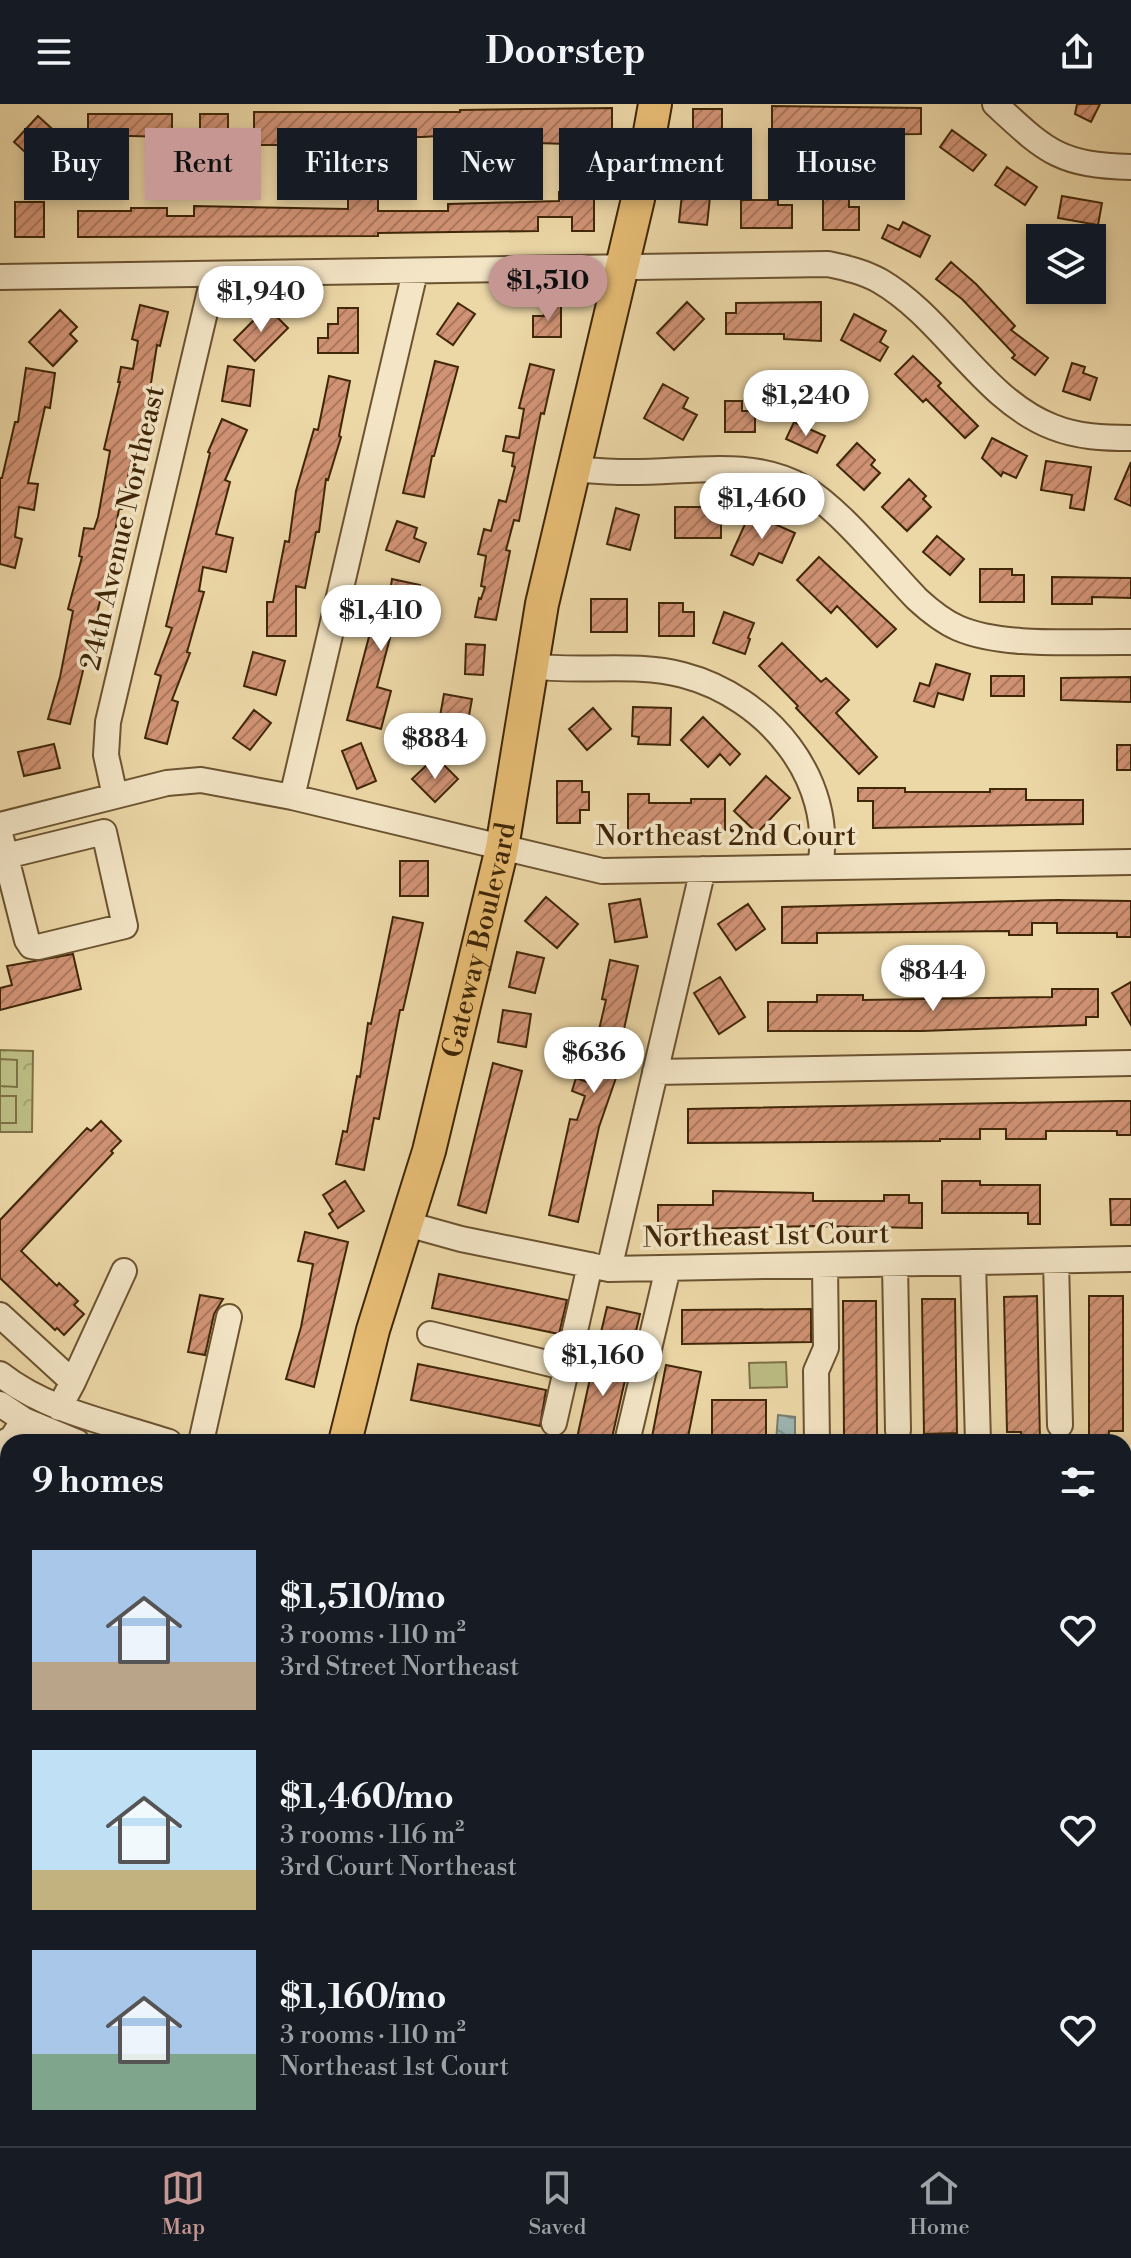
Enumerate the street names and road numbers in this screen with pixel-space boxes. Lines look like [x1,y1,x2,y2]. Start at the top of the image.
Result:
street label: 24th Avenue Northeast [73,383,173,673]
street label: Northeast 2nd Court [596,819,856,854]
street label: Gateway Boulevard [435,820,523,1061]
street label: Northeast 1st Court [642,1216,890,1256]

